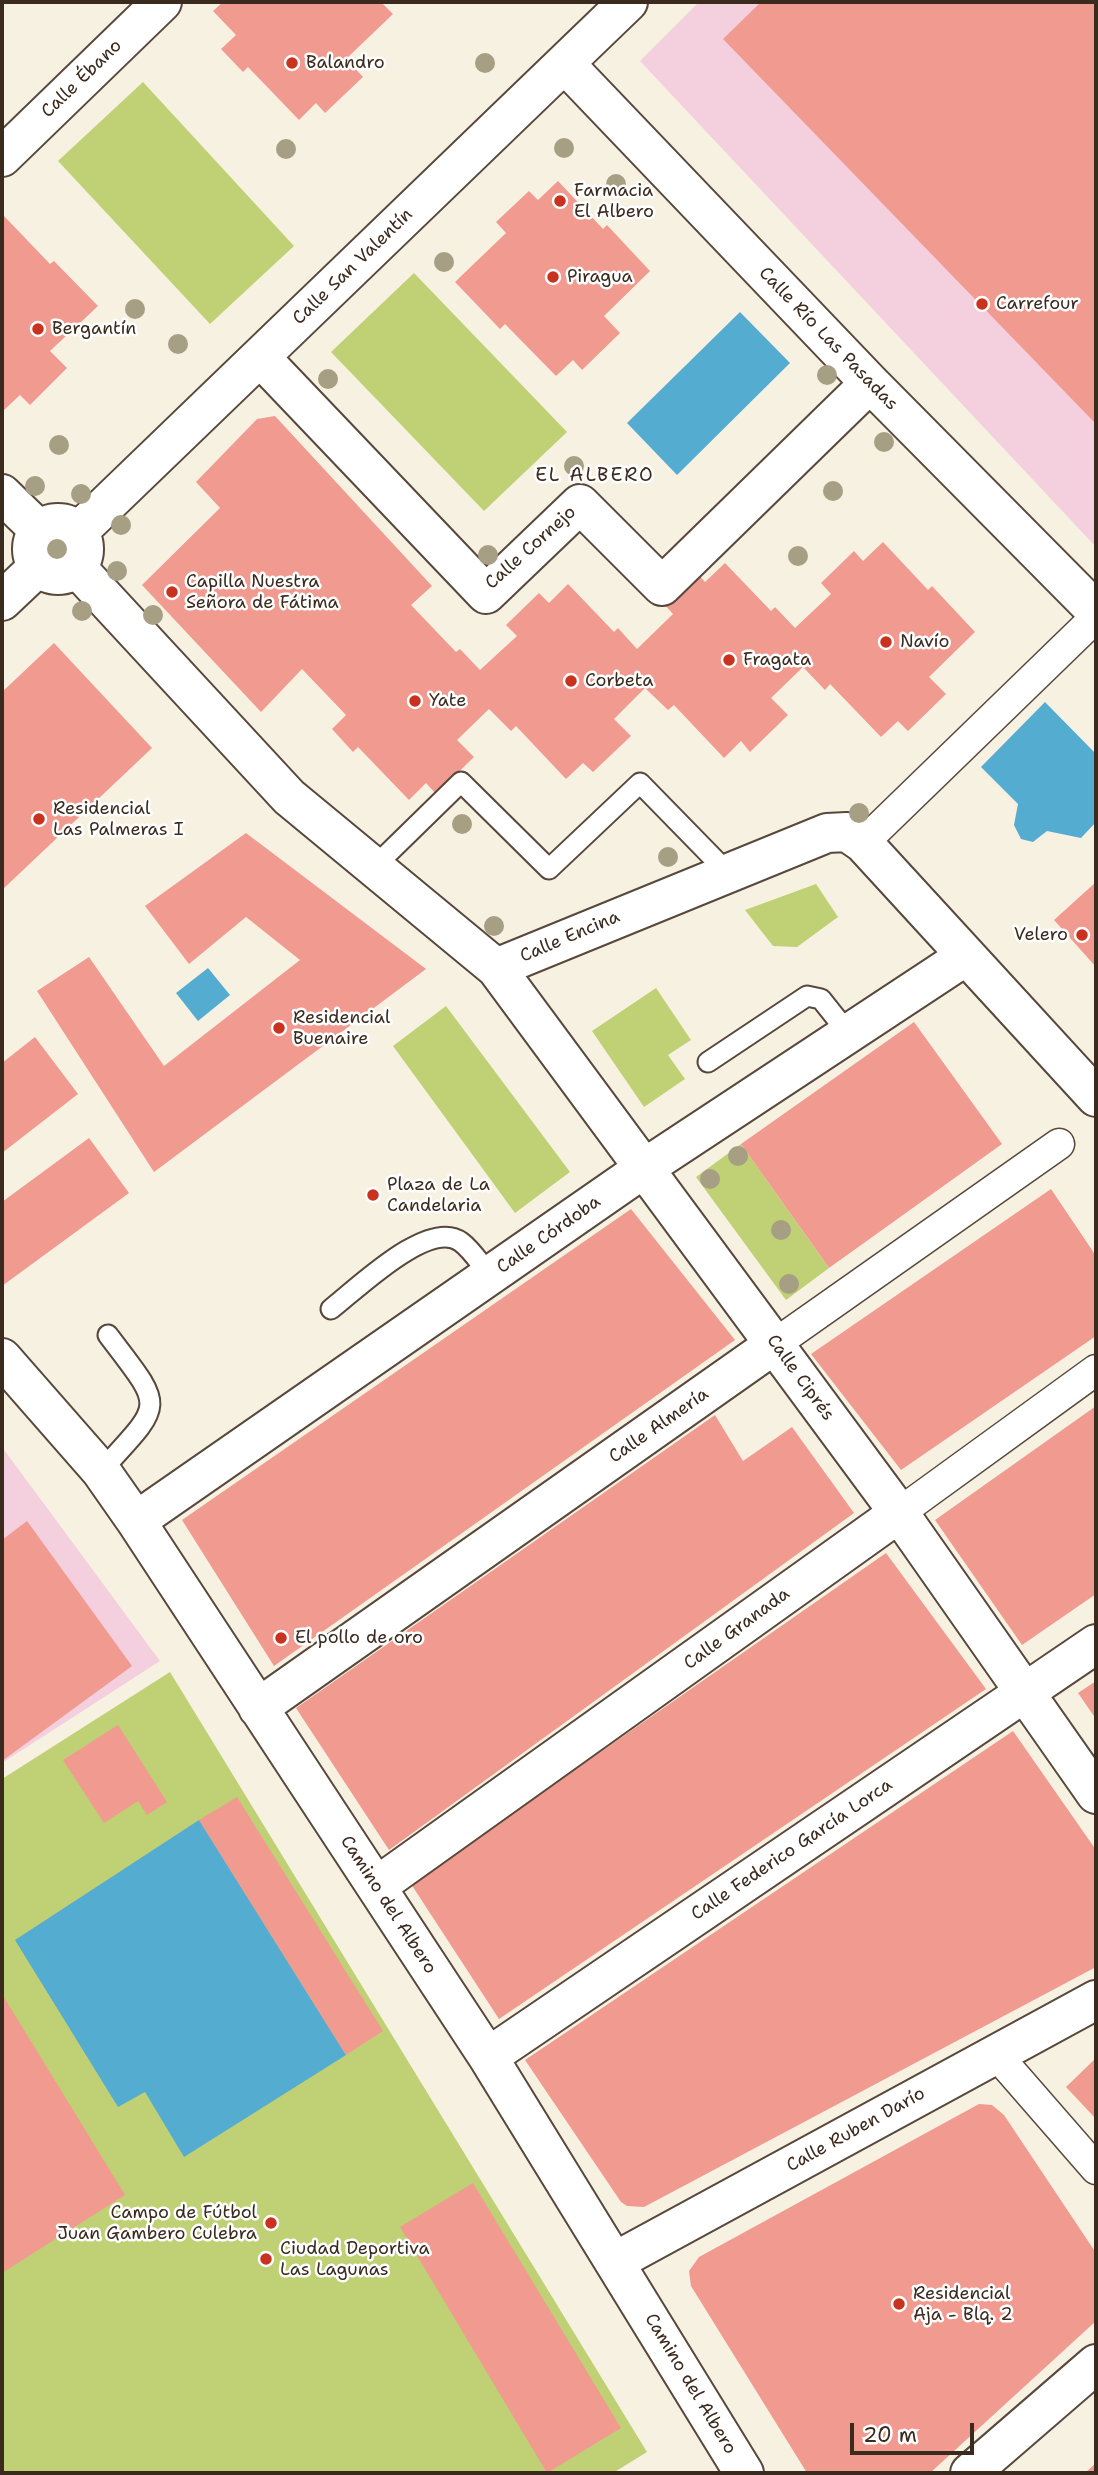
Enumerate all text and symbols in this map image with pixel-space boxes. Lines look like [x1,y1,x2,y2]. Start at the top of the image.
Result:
street label: Calle Ébano [37,35,127,123]
place label: Balandro [306,52,385,74]
marker: Balandro [284,55,300,71]
place label: Farmacia El Albero [574,180,654,222]
marker: Farmacia El Albero [552,193,568,209]
street label: Calle San Valentín [289,204,417,330]
street label: Calle Río Las Pasadas [754,263,902,415]
place label: Piragua [567,266,633,288]
marker: Piragua [545,269,561,285]
place label: Carrefour [996,293,1079,315]
marker: Carrefour [974,296,990,312]
place label: Bergantín [52,318,136,340]
marker: Bergantín [30,321,46,337]
district label: EL ALBERO [536,465,654,487]
street label: Calle Cornejo [481,502,581,594]
place label: Capilla Nuestra Señora de Fátima [186,571,339,614]
marker: Capilla Nuestra Señora de Fátima [164,584,180,600]
place label: Navío [900,631,949,653]
marker: Navío [878,634,894,650]
place label: Fragata [743,649,811,671]
marker: Fragata [721,652,737,668]
place label: Corbeta [585,670,653,692]
marker: Corbeta [563,673,579,689]
place label: Yate [429,690,466,712]
marker: Yate [407,693,423,709]
place label: Residencial Las Palmeras I [53,798,184,840]
marker: Residencial Las Palmeras I [31,811,47,827]
street label: Calle Encina [517,906,623,968]
place label: Velero [1014,924,1068,946]
marker: Velero [1074,927,1090,943]
place label: Residencial Buenaire [293,1007,390,1050]
marker: Residencial Buenaire [271,1020,287,1036]
place label: Plaza de La Candelaria [387,1174,490,1216]
marker: Plaza de La Candelaria [365,1187,381,1203]
street label: Calle Córdoba [493,1191,605,1279]
street label: Calle Ciprés [762,1331,838,1425]
street label: Calle Almería [605,1384,713,1468]
street label: Calle Granada [680,1583,794,1675]
place label: El pollo de oro [295,1627,423,1649]
marker: El pollo de oro [273,1630,289,1646]
street label: Calle Federico García Lorca [687,1775,897,1925]
street label: Camino del Albero [335,1832,441,1978]
street label: Calle Ruben Darío [783,2083,929,2177]
place label: Campo de Fútbol Juan Gambero Culebra [57,2202,257,2244]
marker: Campo de Fútbol Juan Gambero Culebra [263,2215,279,2231]
place label: Ciudad Deportiva Las Lagunas [280,2238,430,2280]
marker: Ciudad Deportiva Las Lagunas [258,2251,274,2267]
place label: Residencial Aja - Blq. 2 [913,2283,1013,2326]
marker: Residencial Aja - Blq. 2 [891,2296,907,2312]
street label: Camino del Albero [639,2310,741,2458]
scale bar [853,2408,977,2452]
text: 20 m [863,2421,917,2449]

